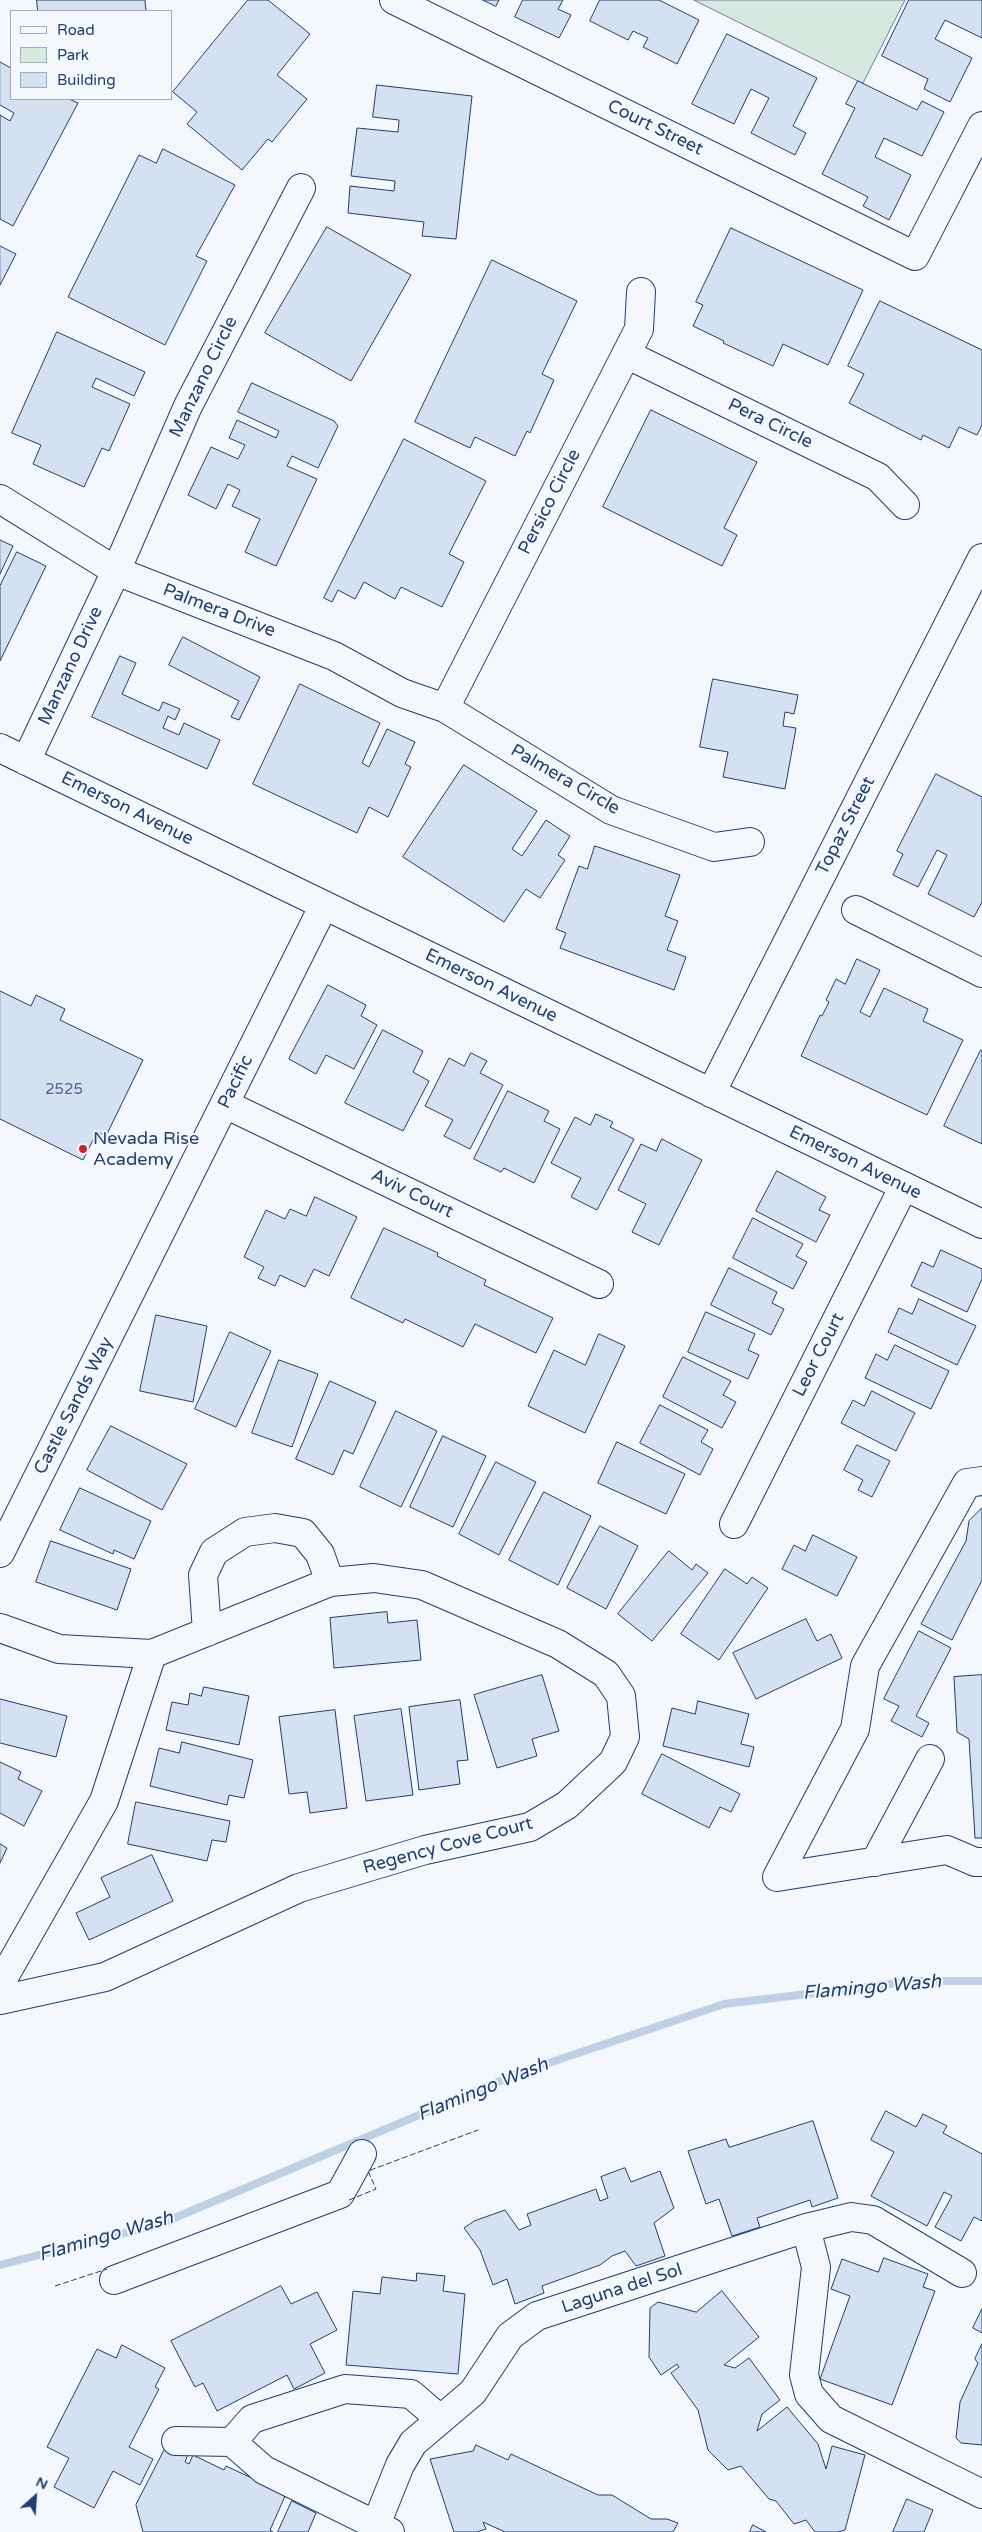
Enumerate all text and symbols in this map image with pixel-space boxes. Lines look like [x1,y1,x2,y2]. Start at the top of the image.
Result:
legend [10,10,172,100]
text: Road [57,21,95,39]
text: Park [57,46,89,64]
text: Building [57,71,116,89]
street label: Court Street [604,95,706,161]
street label: Manzano Circle [165,313,243,441]
street label: Pera Circle [724,394,816,454]
street label: Persico Circle [514,446,586,558]
street label: Palmera Drive [160,580,278,642]
street label: Manzano Drive [34,603,108,729]
street label: Palmera Circle [507,740,623,820]
street label: Emerson Avenue [57,768,197,850]
street label: Topaz Street [812,773,880,879]
street label: Emerson Avenue [421,945,561,1027]
street label: Pacific [214,1052,258,1112]
house number: 2525 [45,1081,83,1099]
street label: Emerson Avenue [785,1122,925,1204]
place label: Nevada Rise Academy [93,1128,199,1170]
marker: Nevada Rise Academy [77,1143,89,1155]
street label: Aviv Court [367,1165,457,1223]
street label: Leor Court [789,1310,849,1400]
street label: Castle Sands Way [30,1334,118,1478]
street label: Regency Cove Court [361,1813,535,1879]
water label: Flamingo Wash [802,1971,942,2005]
water label: Flamingo Wash [414,2053,552,2127]
water label: Flamingo Wash [36,2207,176,2267]
street label: Laguna del Sol [559,2259,685,2319]
north arrow [10,2472,60,2522]
text: N [33,2473,51,2493]

